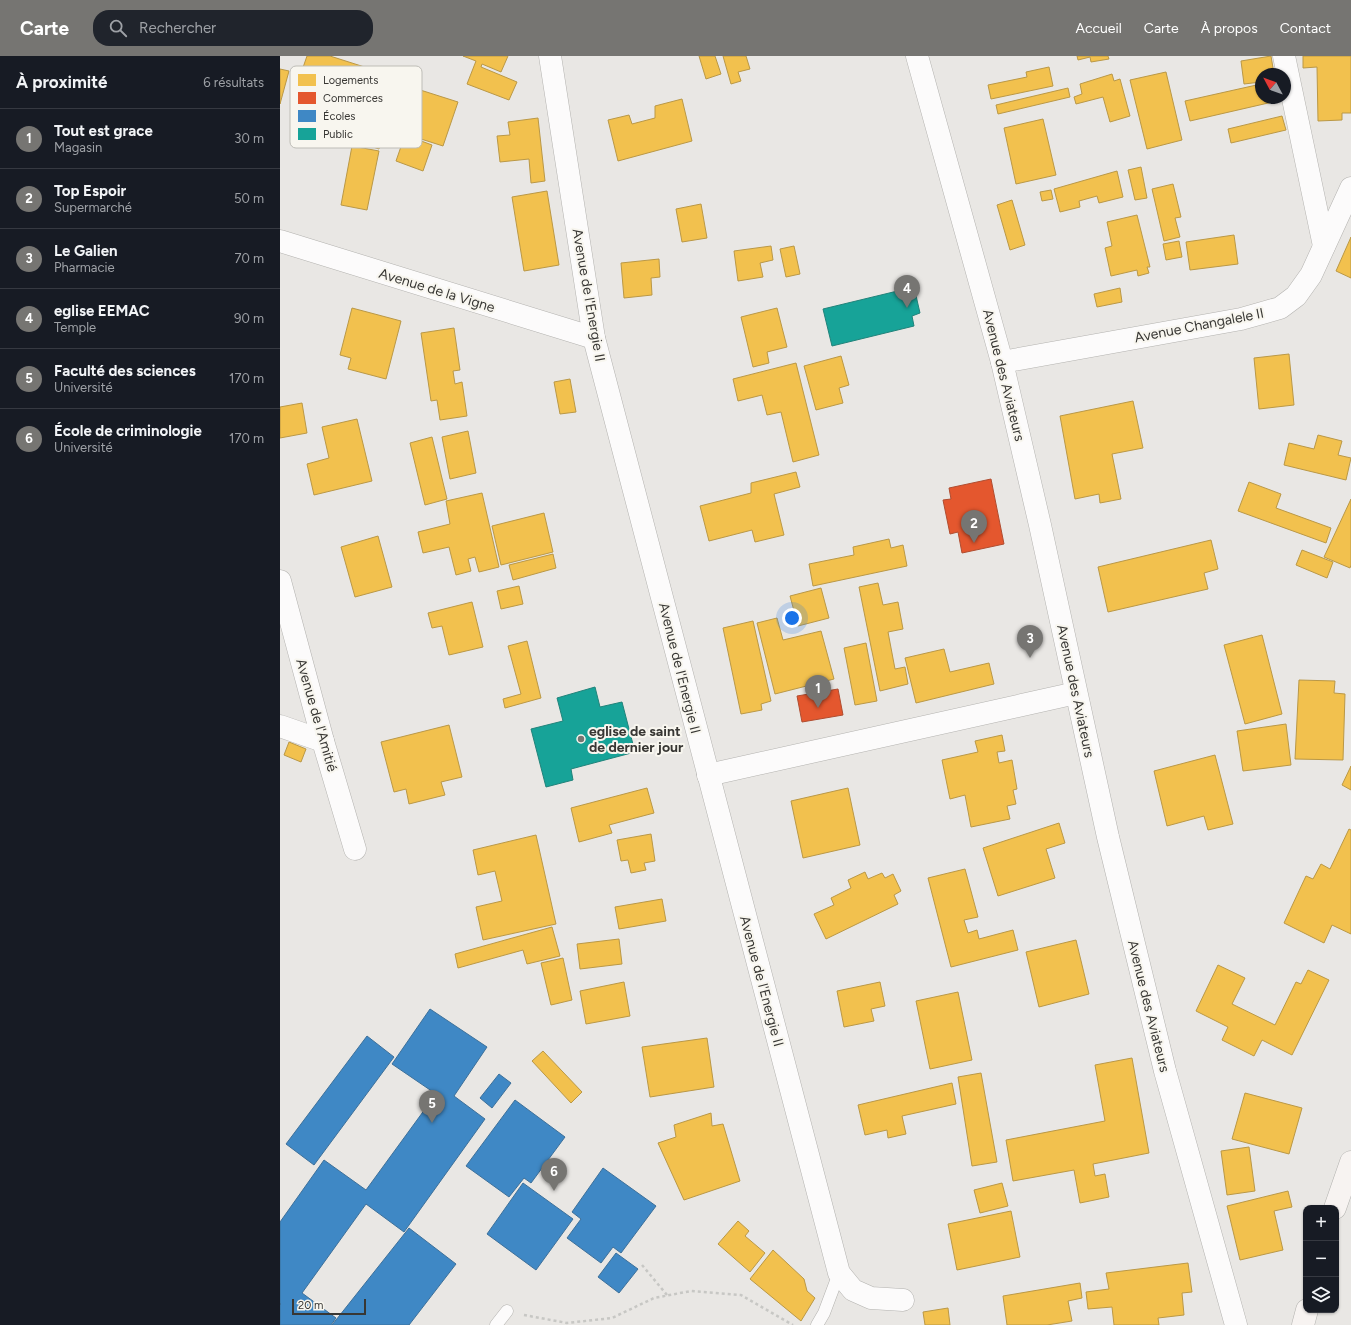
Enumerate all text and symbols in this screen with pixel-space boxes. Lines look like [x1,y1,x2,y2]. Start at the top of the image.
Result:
search box [93,10,373,46]
text: Carte [20,17,69,40]
icon: search [107,17,129,39]
text: Rechercher [139,19,216,37]
text: Accueil [1076,20,1122,37]
text: Carte [1144,20,1179,37]
text: À propos [1201,20,1258,37]
text: Contact [1280,20,1331,37]
legend [290,66,422,148]
north arrow [1255,68,1291,104]
text: À proximité [16,72,107,92]
text: Logements [323,74,378,87]
text: 6 résultats [203,75,264,90]
text: Commerces [323,92,383,105]
text: Écoles [323,110,355,123]
text: Tout est grace [54,122,153,140]
text: Public [323,128,353,141]
text: 1 [26,131,32,146]
text: 30 m [234,131,264,146]
text: Magasin [54,140,102,155]
text: Top Espoir [54,182,126,200]
text: 2 [25,191,33,206]
text: 50 m [234,191,264,206]
text: Supermarché [54,200,132,215]
street label: Avenue de l'Energie II [568,227,609,363]
text: Le Galien [54,242,118,260]
text: 3 [25,251,33,266]
text: 70 m [234,251,264,266]
text: Pharmacie [54,260,115,275]
street label: Avenue de la Vigne [377,265,497,316]
pin: 4 [894,275,920,308]
text: eglise EEMAC [54,302,150,320]
street label: Avenue Changalele II [1133,305,1265,346]
street label: Avenue des Aviateurs [979,307,1028,443]
text: 4 [25,311,33,326]
text: 90 m [234,311,264,326]
text: Temple [54,320,96,335]
text: Faculté des sciences [54,362,196,380]
text: 5 [25,371,33,386]
text: 170 m [229,371,264,386]
text: Université [54,380,113,395]
text: École de criminologie [54,422,202,440]
text: 6 [25,431,33,446]
text: 170 m [229,431,264,446]
text: Université [54,440,113,455]
pin: 2 [961,510,987,543]
street label: Avenue de l'Energie II [655,601,704,735]
your location [782,608,802,628]
street label: Avenue des Aviateurs [1053,623,1098,759]
pin: 3 [1017,625,1043,658]
street label: Avenue de l'Amitié [292,657,341,774]
pin: 1 [805,675,831,708]
place label: eglise de saint de dernier jour [589,723,684,756]
marker: eglise de saint de dernier jour [576,734,586,744]
street label: Avenue de l'Energie II [736,914,787,1048]
street label: Avenue des Aviateurs [1124,938,1173,1074]
pin: 5 [419,1090,445,1123]
pin: 6 [541,1158,567,1191]
map controls [1303,1205,1339,1313]
button: + [1303,1205,1339,1241]
button: − [1303,1241,1339,1277]
button: layers [1303,1277,1339,1313]
scale bar [292,1297,366,1316]
text: 20 m [298,1299,323,1312]

